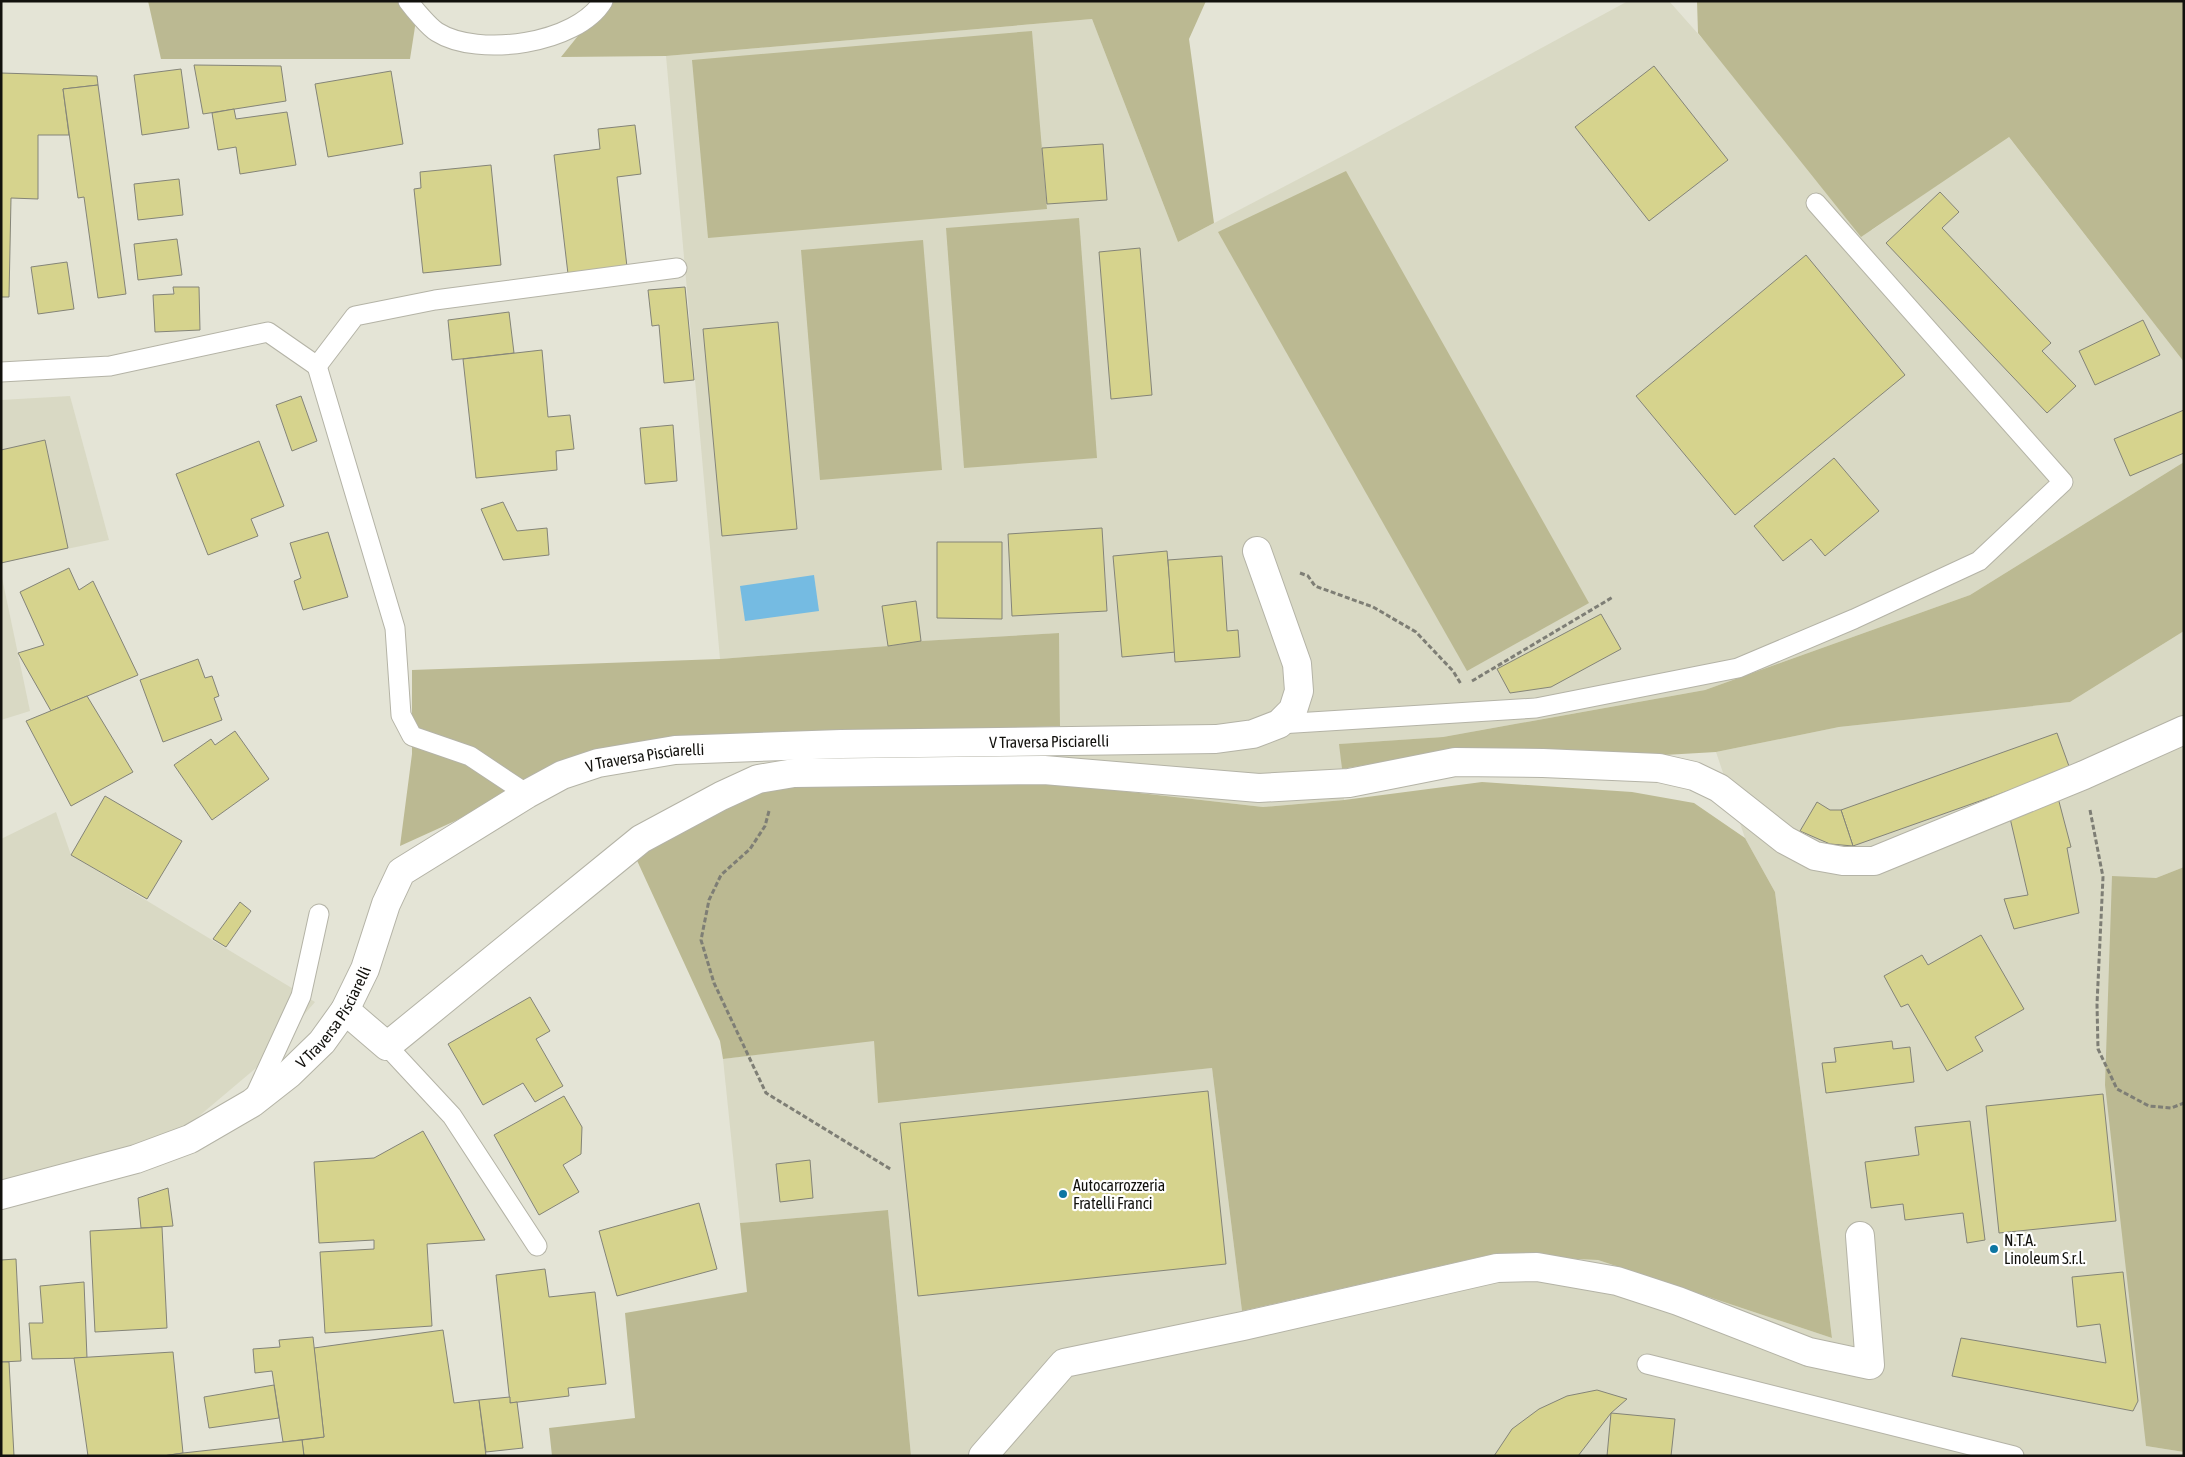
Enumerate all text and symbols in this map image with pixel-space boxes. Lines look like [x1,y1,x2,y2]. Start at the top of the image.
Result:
street label: V Traversa Pisciarelli [989,731,1109,751]
street label: V Traversa Pisciarelli [583,740,705,776]
street label: V Traversa Pisciarelli [292,964,374,1071]
place label: Autocarrozzeria Fratelli Franci [1073,1176,1165,1212]
marker: Autocarrozzeria Fratelli Franci [1057,1188,1069,1200]
place label: N.T.A. Linoleum S.r.l. [2004,1231,2086,1267]
marker: N.T.A. Linoleum S.r.l. [1988,1243,2000,1255]

